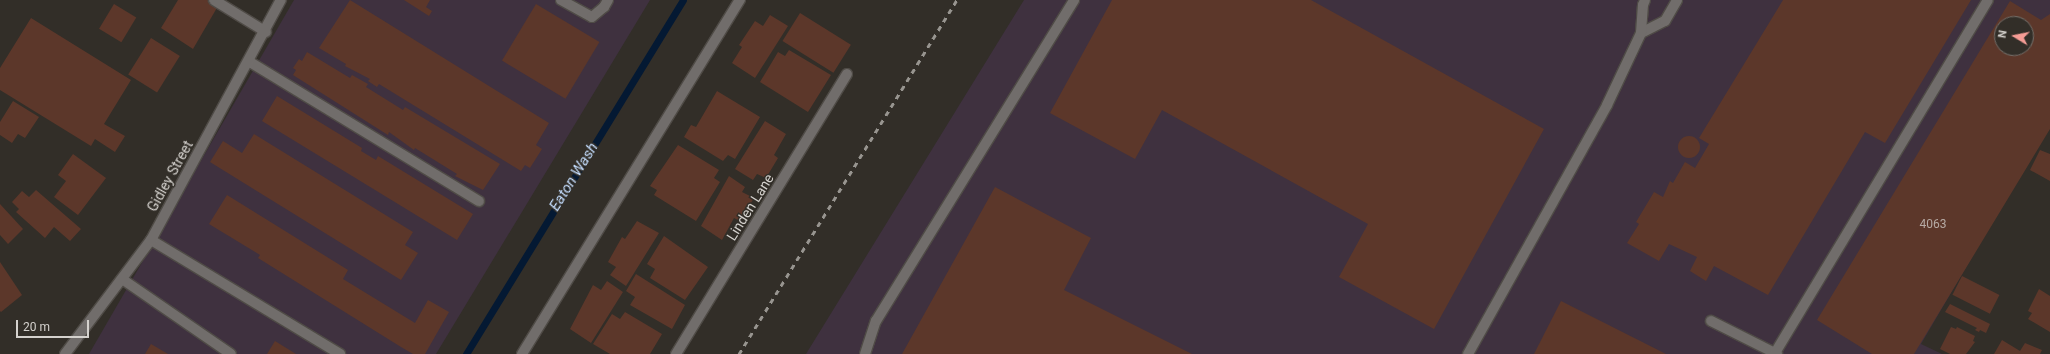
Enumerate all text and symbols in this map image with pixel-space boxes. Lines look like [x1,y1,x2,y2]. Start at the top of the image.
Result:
north arrow [1994,16,2034,56]
text: N [1996,29,2010,39]
street label: Gidley Street [144,138,196,214]
water label: Eaton Wash [546,140,602,214]
street label: Linden Lane [723,171,777,243]
house number: 4063 [1920,218,1946,232]
scale bar [18,312,91,338]
text: 20 m [23,320,50,334]

